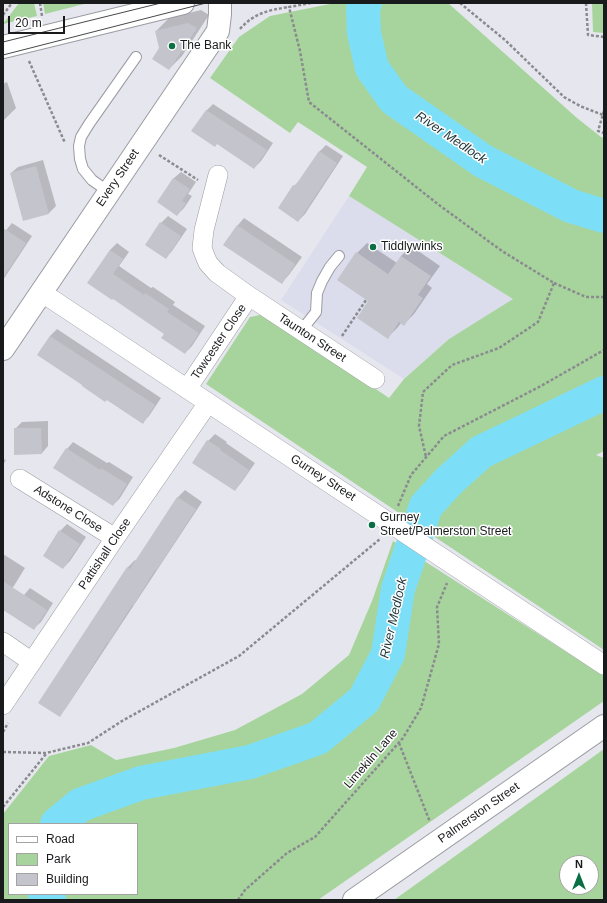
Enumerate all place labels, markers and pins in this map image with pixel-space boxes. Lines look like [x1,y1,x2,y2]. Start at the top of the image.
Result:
place label: The Bank [180,39,231,53]
marker: The Bank [167,41,177,51]
place label: Tiddlywinks [381,240,443,254]
marker: Tiddlywinks [368,242,378,252]
place label: Gurney Street/Palmerston Street [380,511,511,539]
marker: Gurney Street/Palmerston Street [367,520,377,530]

